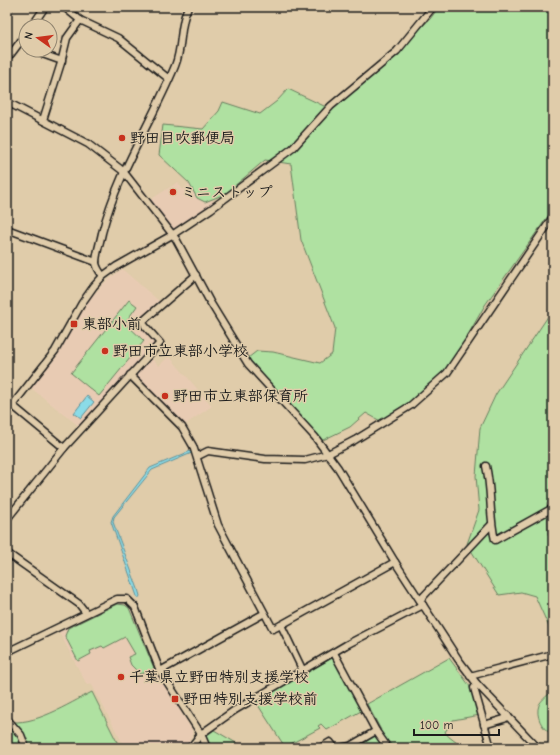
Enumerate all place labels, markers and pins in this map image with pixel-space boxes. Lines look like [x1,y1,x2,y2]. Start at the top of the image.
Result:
place label: 野田目吹郵便局 [130,129,235,147]
marker: 野田目吹郵便局 [117,133,127,143]
place label: ミニストップ [181,183,273,201]
marker: ミニストップ [168,187,178,197]
place label: 東部小前 [82,315,142,333]
marker: 東部小前 [69,319,79,329]
place label: 野田市立東部小学校 [113,342,248,360]
marker: 野田市立東部小学校 [100,346,110,356]
place label: 野田市立東部保育所 [173,387,308,405]
marker: 野田市立東部保育所 [160,391,170,401]
place label: 千葉県立野田特別支援学校 [129,668,309,686]
marker: 千葉県立野田特別支援学校 [116,672,126,682]
place label: 野田特別支援学校前 [183,690,318,708]
marker: 野田特別支援学校前 [170,694,180,704]

